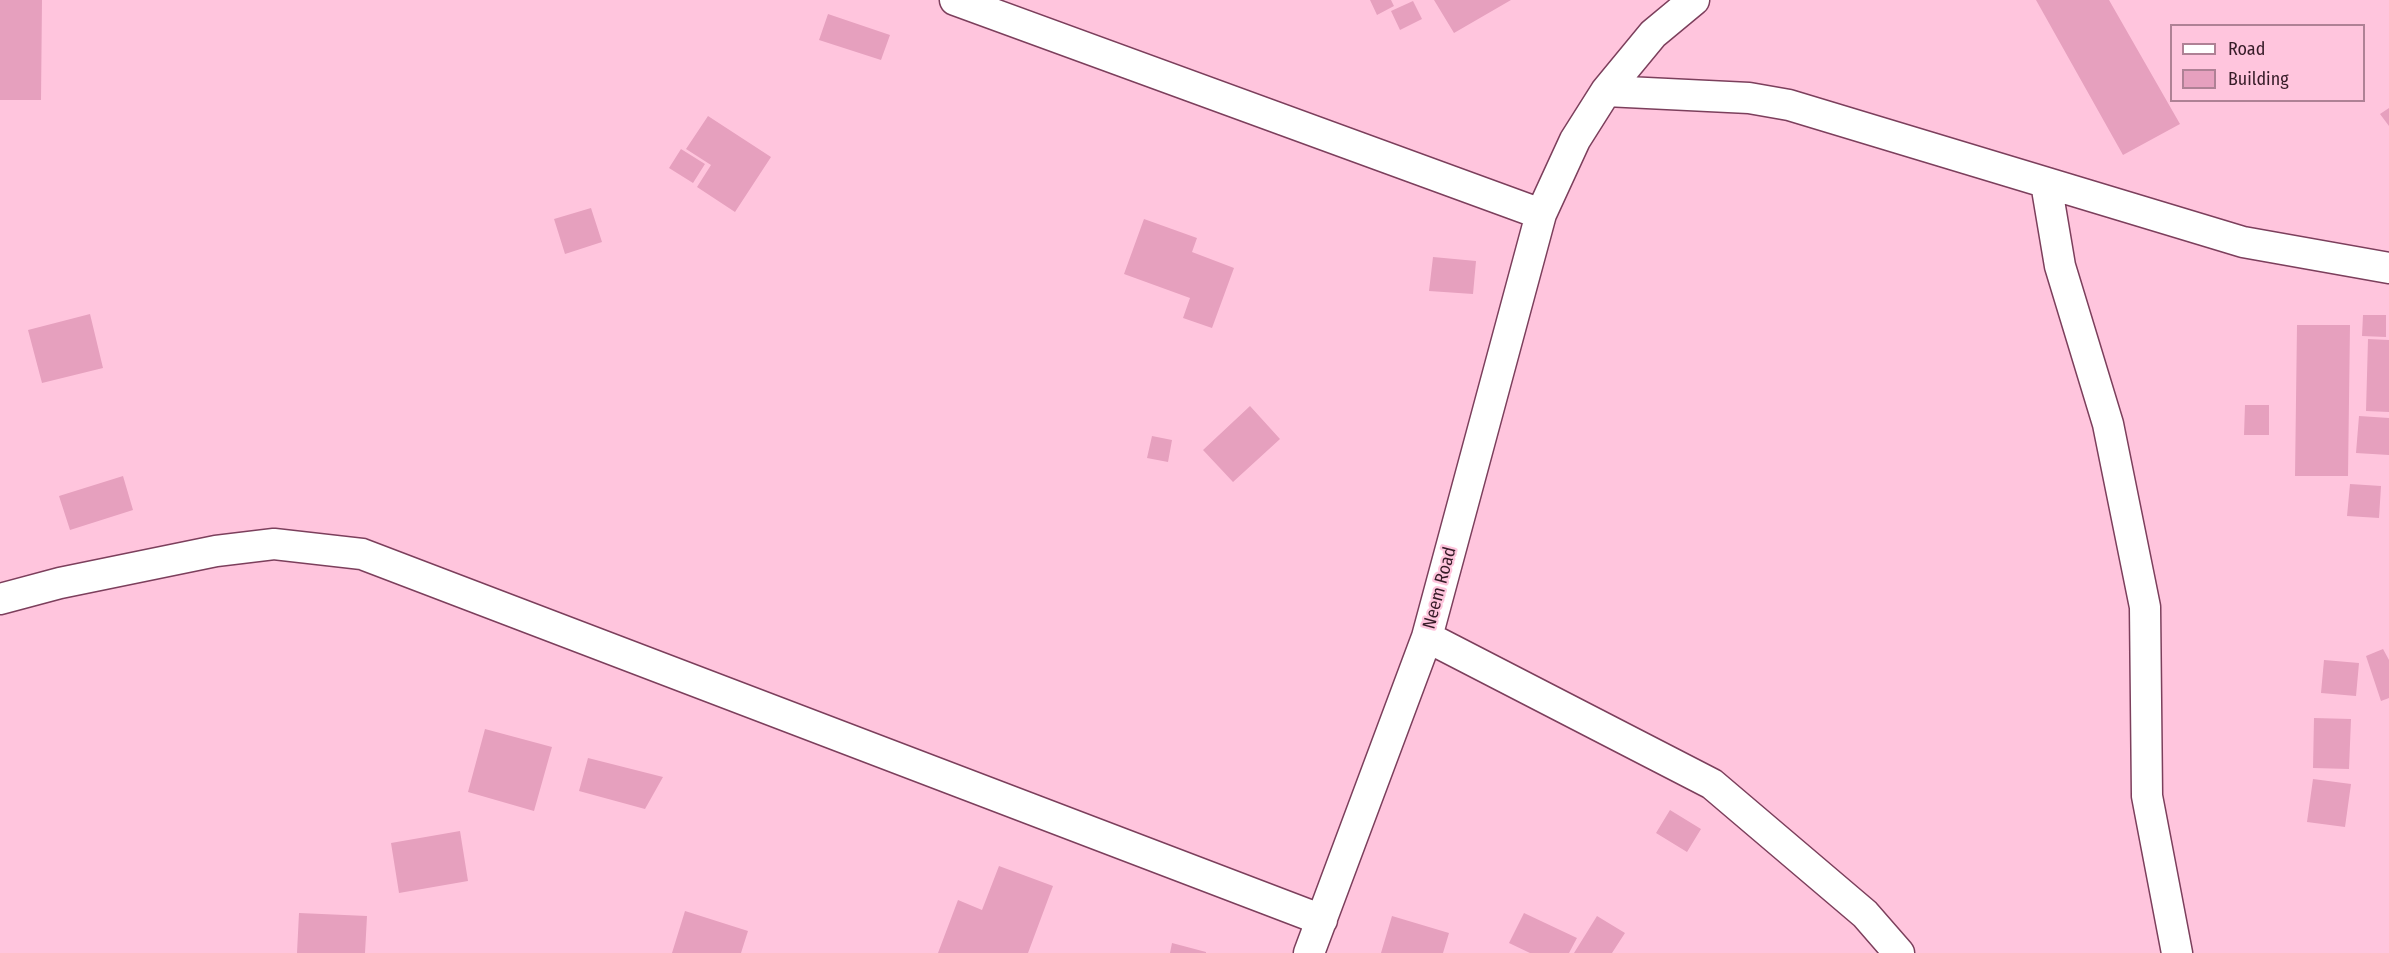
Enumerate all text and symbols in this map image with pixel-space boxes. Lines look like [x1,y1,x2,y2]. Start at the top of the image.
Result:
legend [2170,24,2365,102]
text: Road [2228,38,2265,60]
text: Building [2228,68,2289,90]
street label: Neem Road [1419,545,1461,631]

